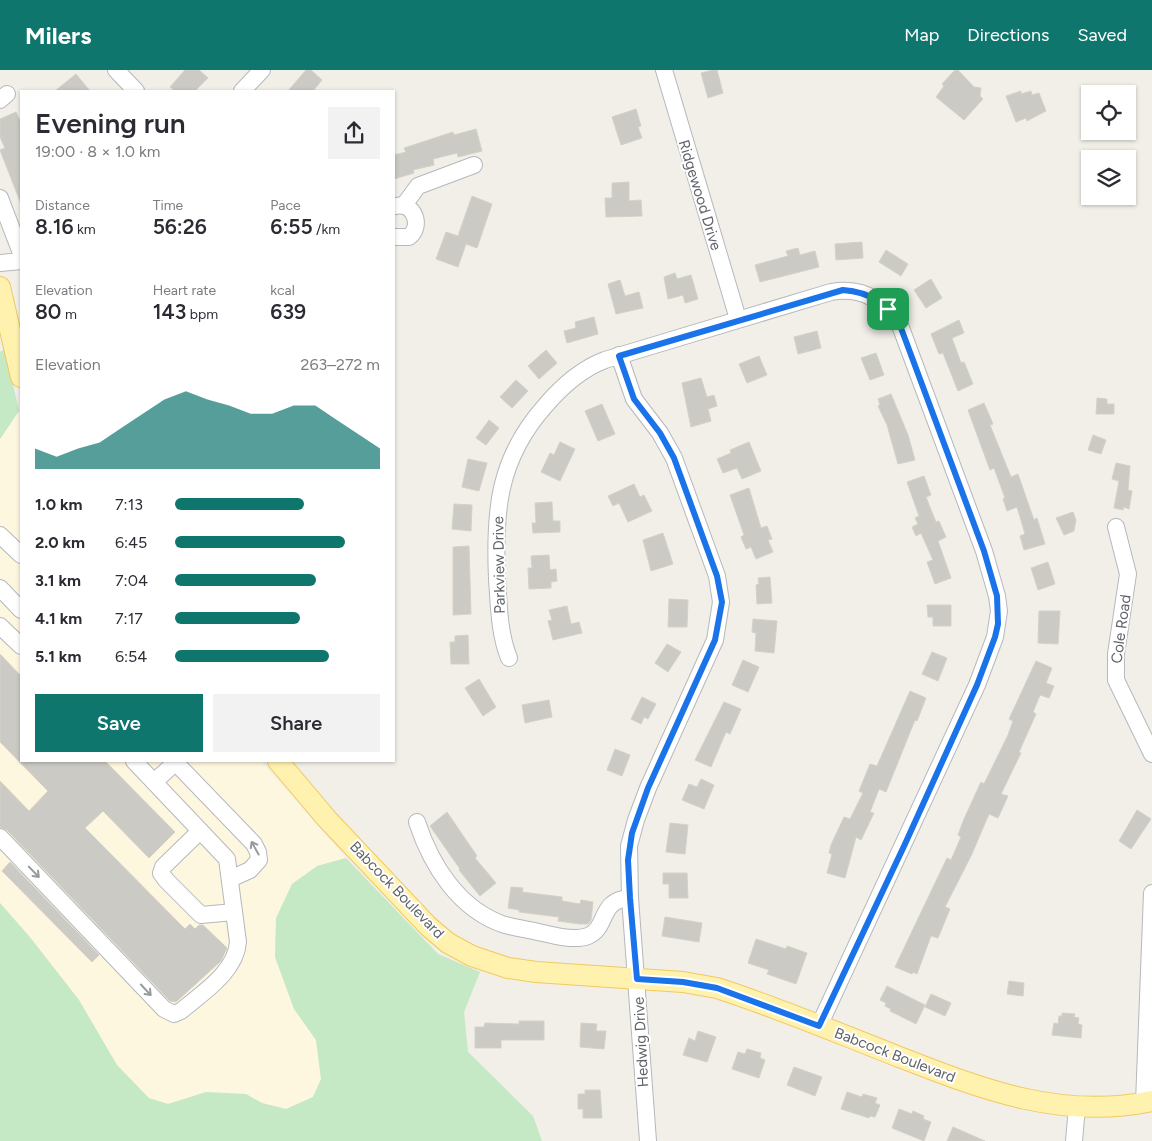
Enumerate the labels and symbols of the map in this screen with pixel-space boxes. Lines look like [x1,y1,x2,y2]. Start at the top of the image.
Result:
street label: Ridgewood Drive [675,138,725,252]
pin [867,288,909,330]
street label: Parkview Drive [489,516,509,614]
street label: Cole Road [1107,593,1135,665]
street label: Babcock Boulevard [346,838,448,942]
one-way arrow [249,841,260,855]
one-way arrow [28,866,41,878]
one-way arrow [140,984,152,996]
street label: Hedwig Drive [630,996,652,1088]
street label: Babcock Boulevard [832,1024,958,1086]

